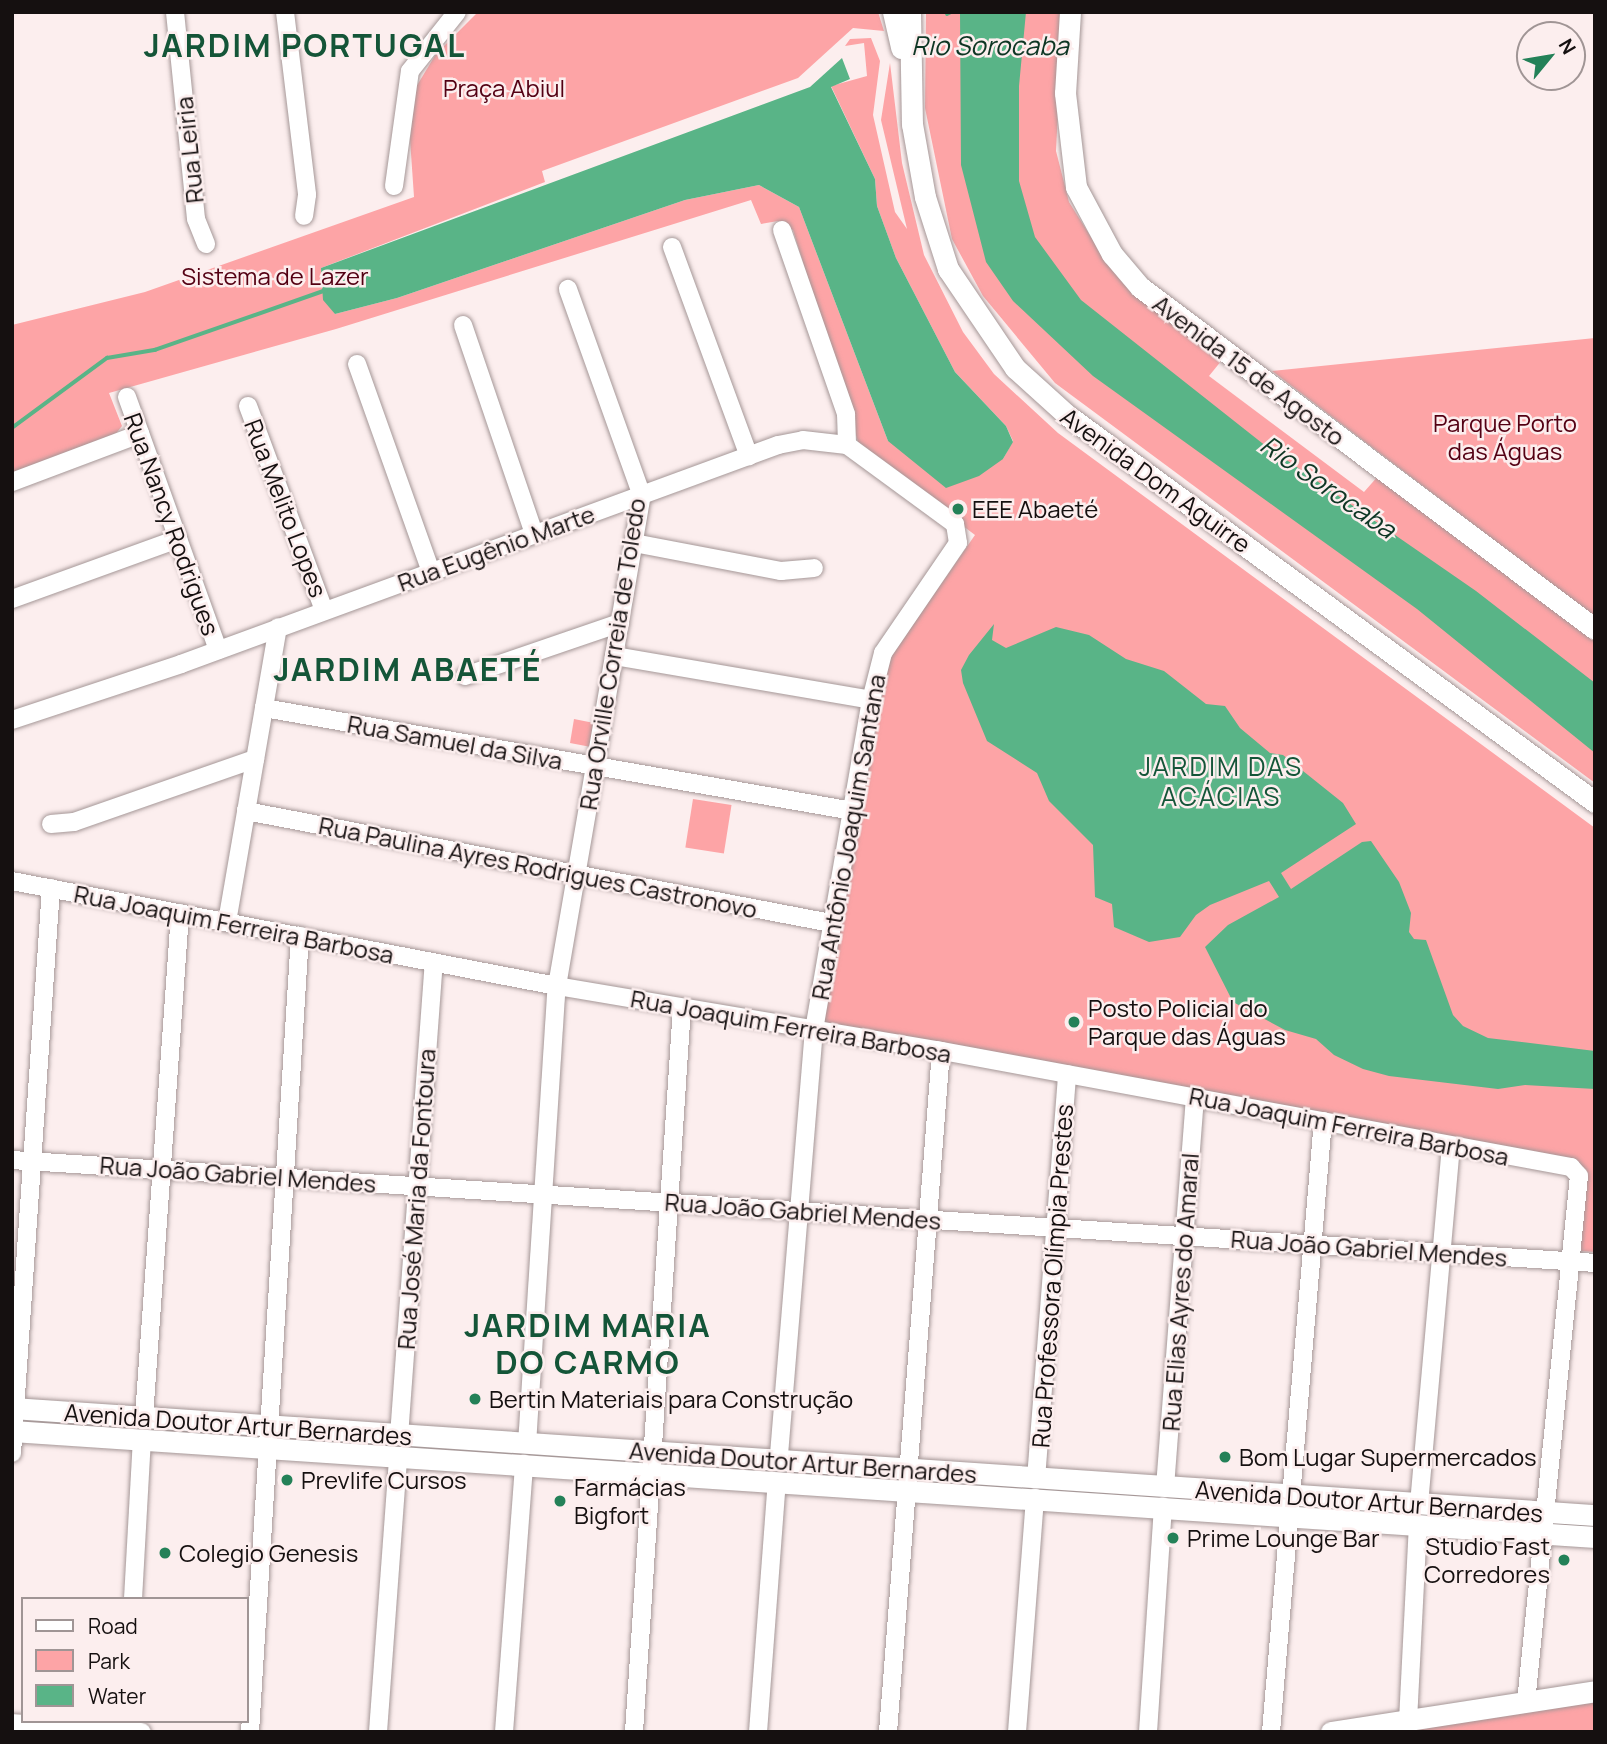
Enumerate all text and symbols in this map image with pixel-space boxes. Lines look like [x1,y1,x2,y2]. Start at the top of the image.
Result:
north arrow [1516,21,1586,91]
district label: JARDIM PORTUGAL [146,26,464,64]
water label: Rio Sorocaba [911,30,1069,62]
text: N [1553,34,1582,59]
park label: Praça Abiul [443,74,565,102]
street label: Rua Leiria [169,95,209,205]
park label: Sistema de Lazer [181,262,369,290]
street label: Avenida 15 de Agosto [1148,289,1350,451]
street label: Avenida Dom Aguirre [1055,401,1257,559]
street label: Rua Nancy Rodrigues [118,409,226,639]
park label: Parque Porto das Águas [1433,409,1577,465]
street label: Rua Melito Lopes [239,415,333,601]
water label: Rio Sorocaba [1255,429,1401,545]
place label: EEE Abaeté [972,495,1098,523]
street label: Rua Orville Correia de Toledo [573,496,651,812]
street label: Rua Eugênio Marte [394,499,598,597]
marker: EEE Abaeté [950,501,966,517]
district label: JARDIM ABAETÉ [275,650,541,688]
street label: Rua Antônio Joaquim Santana [805,672,891,1002]
street label: Rua Samuel da Silva [345,709,565,775]
district label: JARDIM DAS ACÁCIAS [1140,751,1302,812]
street label: Rua Paulina Ayres Rodrigues Castronovo [316,810,760,924]
street label: Rua Joaquim Ferreira Barbosa [72,879,396,969]
street label: Rua Joaquim Ferreira Barbosa [628,984,954,1068]
place label: Posto Policial do Parque das Águas [1088,994,1286,1050]
marker: Posto Policial do Parque das Águas [1066,1014,1082,1030]
street label: Rua José Maria da Fontoura [391,1048,441,1350]
street label: Rua Joaquim Ferreira Barbosa [1187,1081,1511,1171]
street label: Rua Professora Olímpia Prestes [1026,1103,1078,1449]
street label: Rua João Gabriel Mendes [99,1150,377,1198]
street label: Rua Elias Ayres do Amaral [1156,1152,1204,1432]
street label: Rua João Gabriel Mendes [664,1187,942,1235]
street label: Rua João Gabriel Mendes [1230,1224,1508,1272]
district label: JARDIM MARIA DO CARMO [466,1307,710,1382]
place label: Bertin Materiais para Construção [489,1385,853,1413]
marker: Bertin Materiais para Construção [467,1391,483,1407]
street label: Avenida Doutor Artur Bernardes [63,1397,413,1451]
street label: Avenida Doutor Artur Bernardes [628,1435,978,1489]
place label: Bom Lugar Supermercados [1239,1443,1537,1471]
marker: Bom Lugar Supermercados [1217,1449,1233,1465]
place label: Prevlife Cursos [301,1466,467,1494]
marker: Prevlife Cursos [279,1472,295,1488]
place label: Farmácias Bigfort [574,1473,686,1529]
street label: Avenida Doutor Artur Bernardes [1194,1474,1544,1528]
marker: Farmácias Bigfort [552,1493,568,1509]
place label: Prime Lounge Bar [1187,1524,1380,1552]
marker: Prime Lounge Bar [1165,1530,1181,1546]
place label: Studio Fast Corredores [1424,1532,1550,1588]
place label: Colegio Genesis [179,1539,358,1567]
marker: Colegio Genesis [157,1545,173,1561]
marker: Studio Fast Corredores [1556,1552,1572,1568]
legend [21,1597,248,1723]
text: Road [88,1612,138,1640]
text: Park [88,1647,130,1675]
text: Water [88,1682,146,1710]

